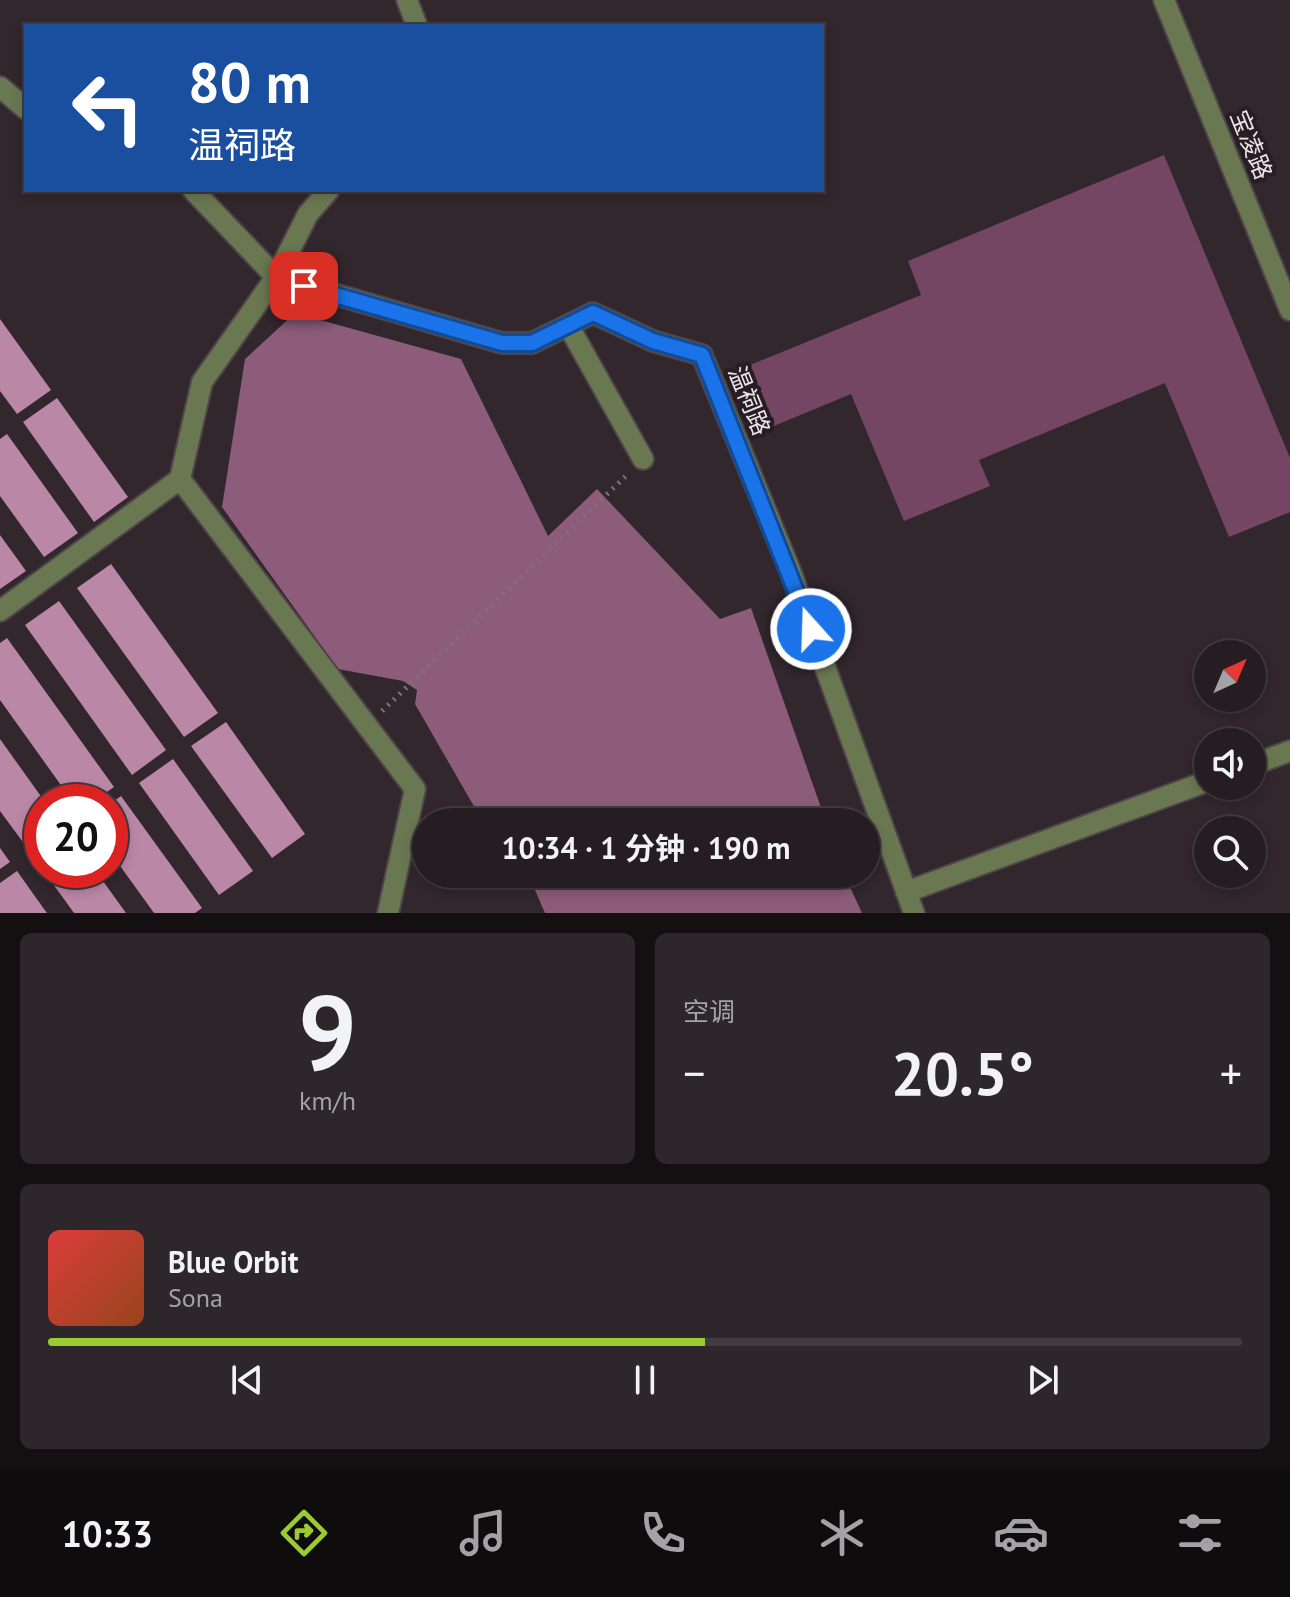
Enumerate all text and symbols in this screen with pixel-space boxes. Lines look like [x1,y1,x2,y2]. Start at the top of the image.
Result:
text: 80 m [188,46,311,118]
icon: left [56,56,160,160]
street label: 宝凌路 [1224,106,1279,184]
text: 温祠路 [188,121,296,168]
pin [270,252,338,320]
icon: arrive [282,264,326,308]
street label: 温祠路 [722,362,777,440]
position arrow [769,587,853,671]
north arrow [1194,640,1266,712]
map controls [1194,640,1266,888]
button: sound [1194,728,1266,800]
speed limit sign: 20 [24,784,128,888]
button: search [1194,816,1266,888]
text: 10:34 · 1 分钟 · 190 m [501,828,791,867]
text: 9 [298,964,357,1099]
text: 空调 [683,995,735,1028]
text: 20.5° [891,1034,1034,1112]
text: − [683,1044,705,1101]
text: + [1220,1044,1242,1101]
text: km/h [299,1084,356,1117]
text: Blue Orbit [168,1242,298,1281]
text: Sona [168,1281,223,1314]
icon: previous [225,1358,269,1402]
icon: pause [623,1358,667,1402]
icon: next [1021,1358,1065,1402]
icon: directions [276,1505,332,1561]
icon: music [455,1505,511,1561]
icon: phone [635,1505,691,1561]
icon: climate [814,1505,870,1561]
icon: car [993,1505,1049,1561]
icon: filters [1172,1505,1228,1561]
text: 10:33 [62,1510,153,1557]

